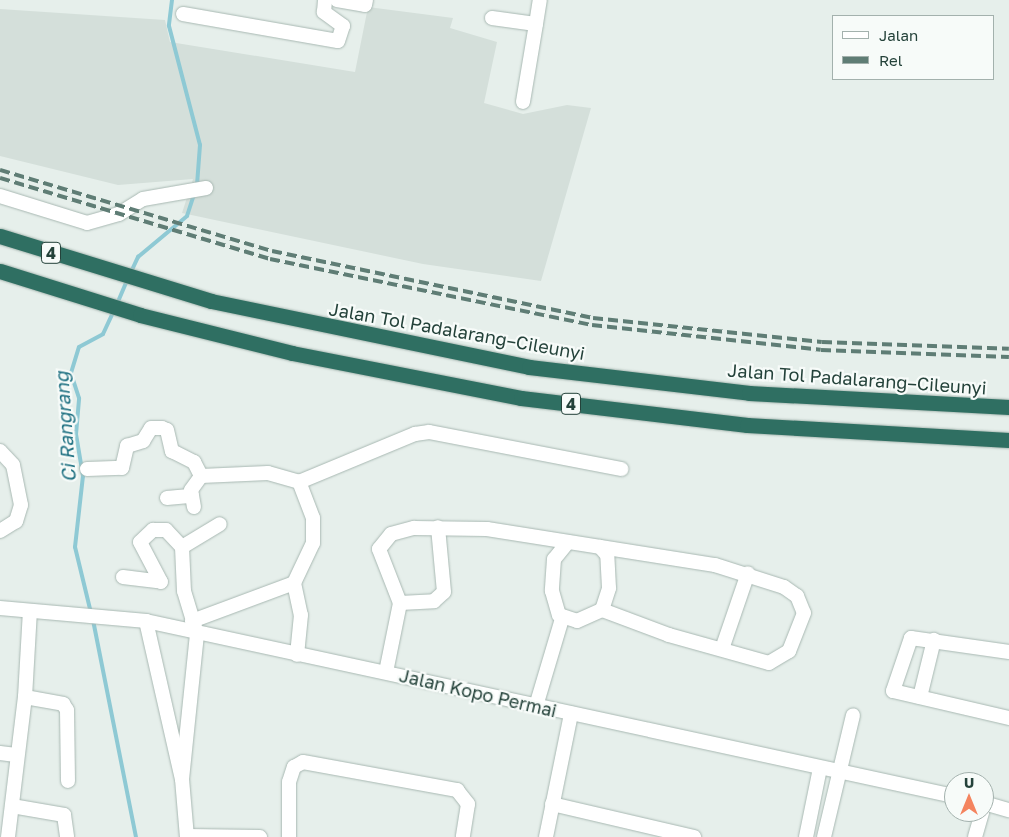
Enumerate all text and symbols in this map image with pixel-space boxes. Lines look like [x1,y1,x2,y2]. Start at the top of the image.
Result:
legend [832,15,994,80]
text: Jalan [879,26,918,44]
text: Rel [879,51,903,69]
road number: 4 [41,240,61,266]
street label: Jalan Tol Padalarang–Cileunyi [327,298,587,364]
street label: Jalan Tol Padalarang–Cileunyi [727,359,987,399]
water label: Ci Rangrang [50,371,80,483]
road number: 4 [561,390,581,418]
street label: Jalan Kopo Permai [397,664,559,722]
north arrow [944,772,994,822]
text: U [964,774,974,791]

